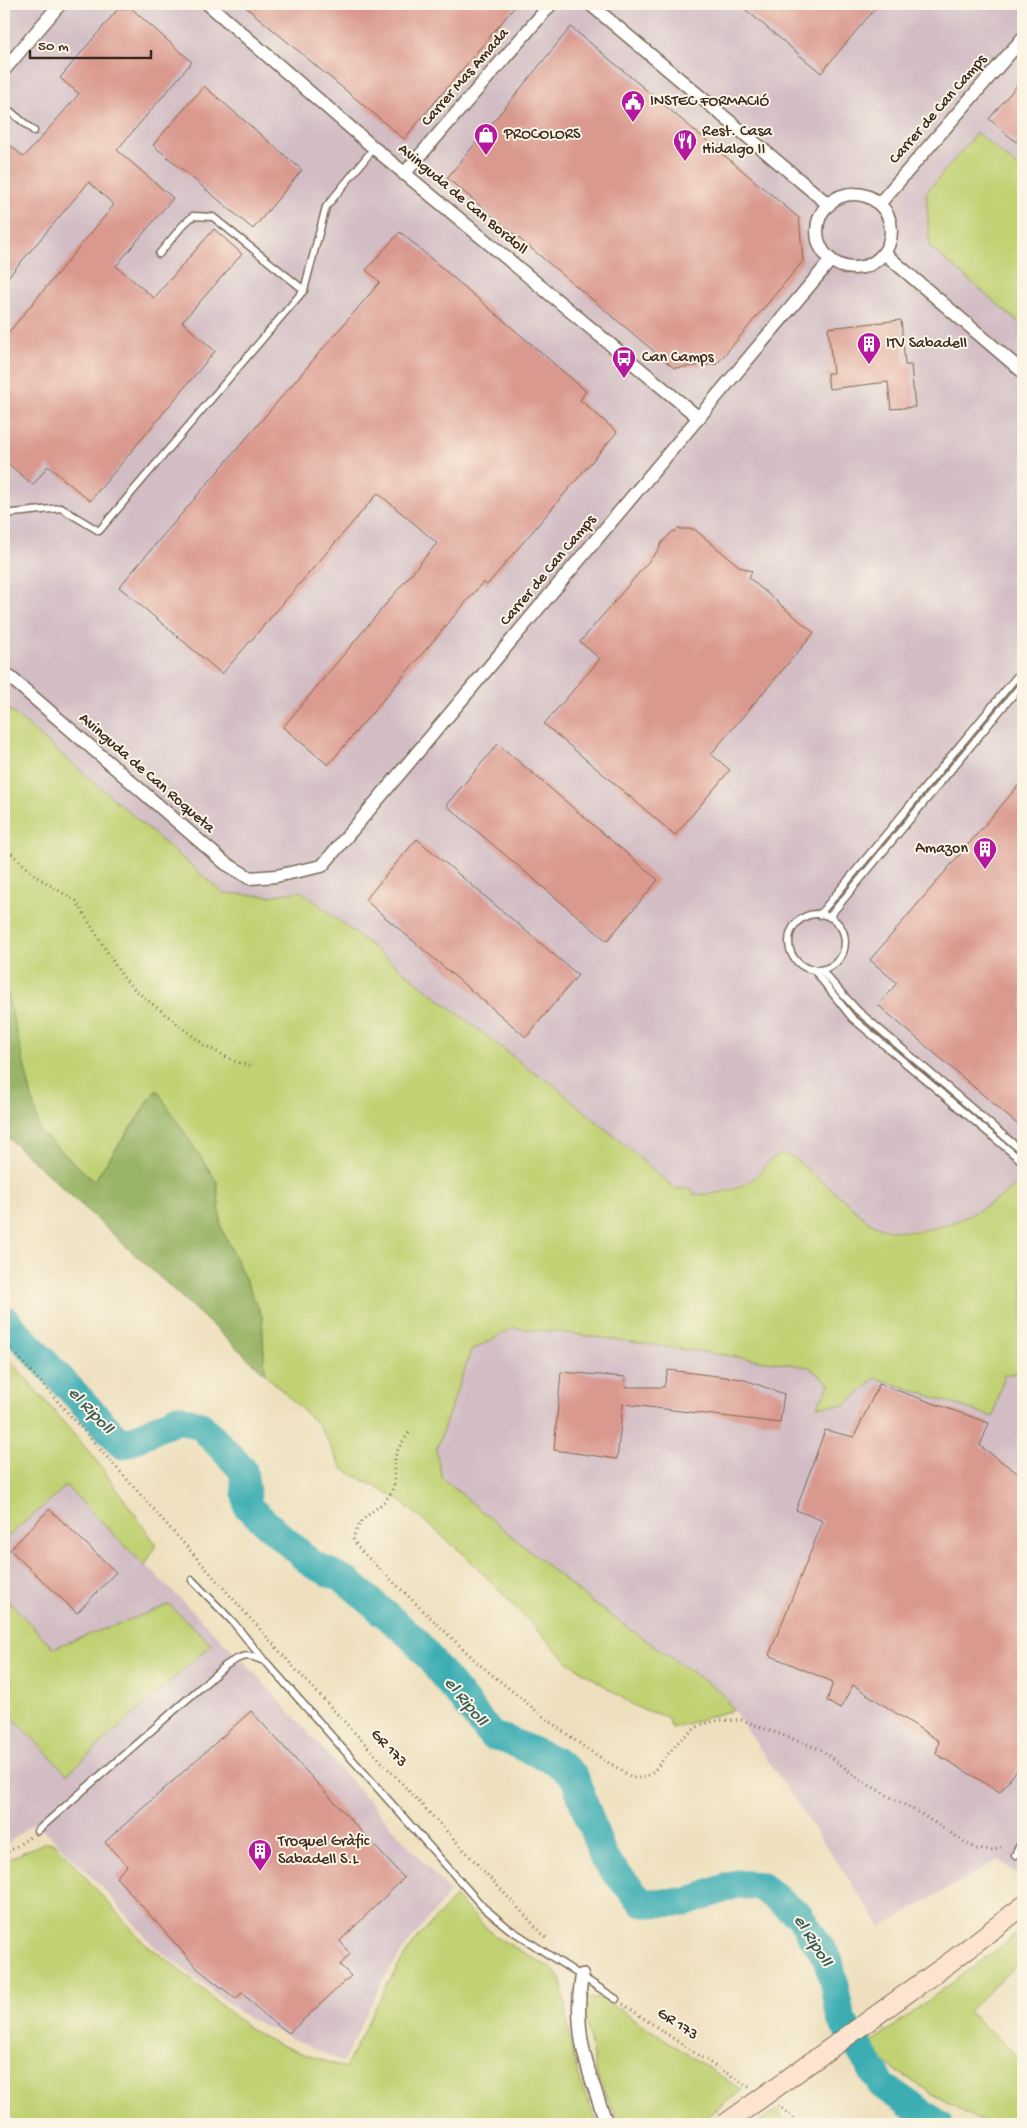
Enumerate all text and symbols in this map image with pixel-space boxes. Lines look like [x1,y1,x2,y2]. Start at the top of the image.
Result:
street label: Carrer Mas Amada [418,24,515,131]
scale bar [30,28,151,60]
text: 50 m [38,38,69,56]
street label: Carrer de Can Camps [886,50,993,169]
public building icon: INSTEC FORMACIÓ [620,89,646,123]
place label: INSTEC FORMACIÓ [650,93,770,112]
shop icon: PROCOLORS [473,122,499,156]
place label: Rest. Casa Hidalgo II [702,123,773,160]
place label: PROCOLORS [503,126,581,145]
restaurant icon: Rest. Casa Hidalgo II [672,128,698,162]
street label: Avinguda de Can Bordoll [393,140,531,260]
building icon: ITV Sabadell [856,331,882,365]
place label: ITV Sabadell [886,335,967,354]
bus stop icon: Can Camps [611,345,637,379]
place label: Can Camps [642,349,715,368]
street label: Carrer de Can Camps [497,511,602,631]
street label: Avinguda de Can Roqueta [74,710,219,839]
building icon: Amazon [972,836,998,870]
place label: Amazon [915,840,968,859]
water label: el Ripoll [63,1383,118,1440]
water label: el Ripoll [439,1673,492,1732]
street label: GR 173 [366,1726,410,1772]
place label: Troquel Gràfic Sabadell S.L [277,1833,370,1870]
building icon: Troquel Gràfic Sabadell S.L [247,1838,273,1872]
water label: el Ripoll [788,1911,837,1972]
street label: GR 173 [653,2004,701,2046]

